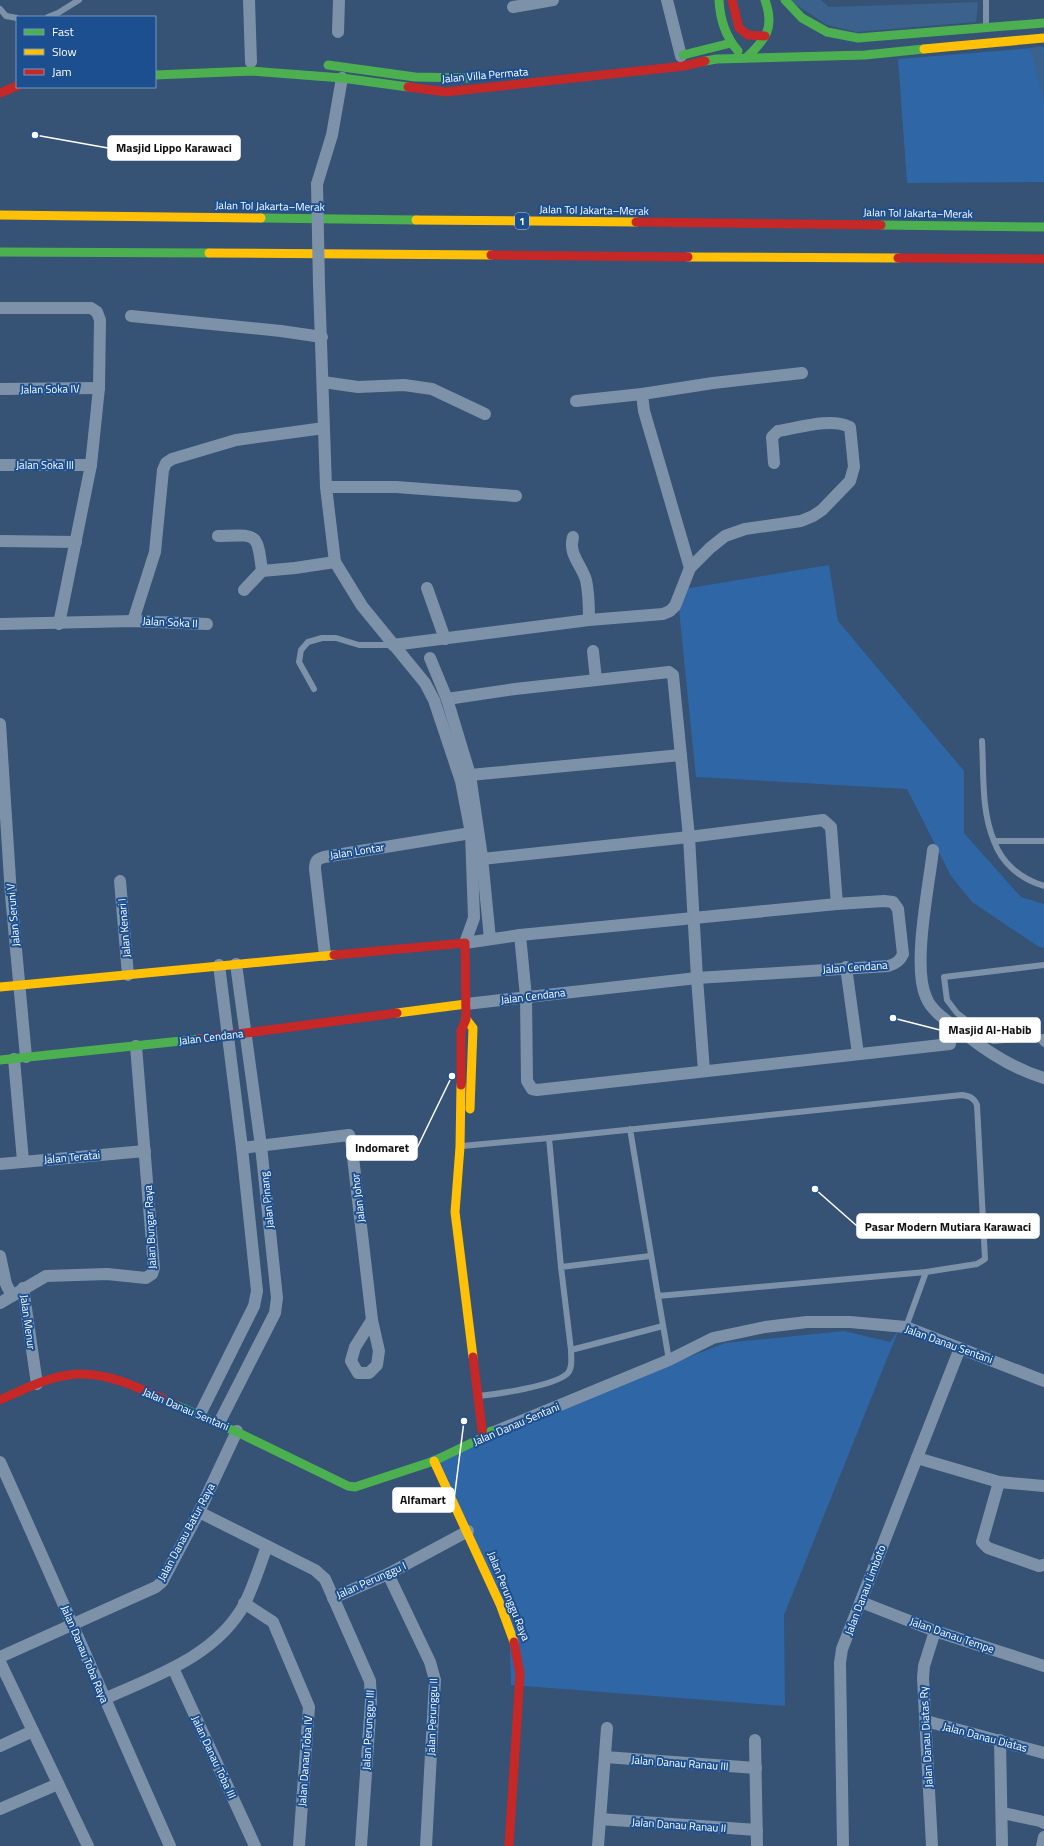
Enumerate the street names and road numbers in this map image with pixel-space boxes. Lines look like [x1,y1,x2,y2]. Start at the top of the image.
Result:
street label: Jalan Villa Permata [441,63,529,87]
street label: Jalan Tol Jakarta–Merak [215,197,326,215]
street label: Jalan Tol Jakarta–Merak [539,201,650,219]
street label: Jalan Tol Jakarta–Merak [863,204,974,222]
road number: 1 [515,213,529,229]
street label: Jalan Soka IV [20,380,80,398]
street label: Jalan Soka III [16,457,74,473]
street label: Jalan Soka II [142,613,198,631]
street label: Jalan Lontar [329,839,386,863]
street label: Jalan Seruni V [2,882,24,947]
street label: Jalan Kenari I [113,898,135,958]
street label: Jalan Cendana [822,957,889,977]
street label: Jalan Cendana [500,984,567,1008]
street label: Jalan Cendana [178,1025,245,1049]
street label: Jalan Teratai [43,1147,101,1167]
street label: Jalan Pinang [256,1170,278,1229]
street label: Jalan Johor [347,1172,369,1224]
street label: Jalan Bungar Raya [140,1184,160,1269]
street label: Jalan Menur [16,1293,40,1351]
street label: Jalan Danau Sentani [903,1321,995,1367]
street label: Jalan Danau Sentani [140,1384,232,1434]
street label: Jalan Danau Sentani [470,1399,562,1449]
street label: Jalan Danau Batur Raya [153,1480,219,1584]
street label: Jalan Danau Limboto [840,1542,890,1637]
street label: Jalan Perunggu Raya [484,1549,534,1644]
street label: Jalan Perunggu I [334,1557,408,1603]
street label: Jalan Danau Toba Raya [57,1603,113,1706]
street label: Jalan Danau Tempe [908,1613,997,1657]
street label: Jalan Perunggu II [423,1678,441,1756]
street label: Jalan Danau Diatas Ry [915,1685,937,1788]
street label: Jalan Perunggu III [358,1689,378,1771]
street label: Jalan Danau Toba III [188,1713,240,1801]
street label: Jalan Danau Toba IV [294,1715,316,1807]
street label: Jalan Danau Diatas [941,1718,1029,1756]
street label: Jalan Danau Ranau III [631,1752,729,1774]
street label: Jalan Danau Ranau II [631,1814,727,1836]

